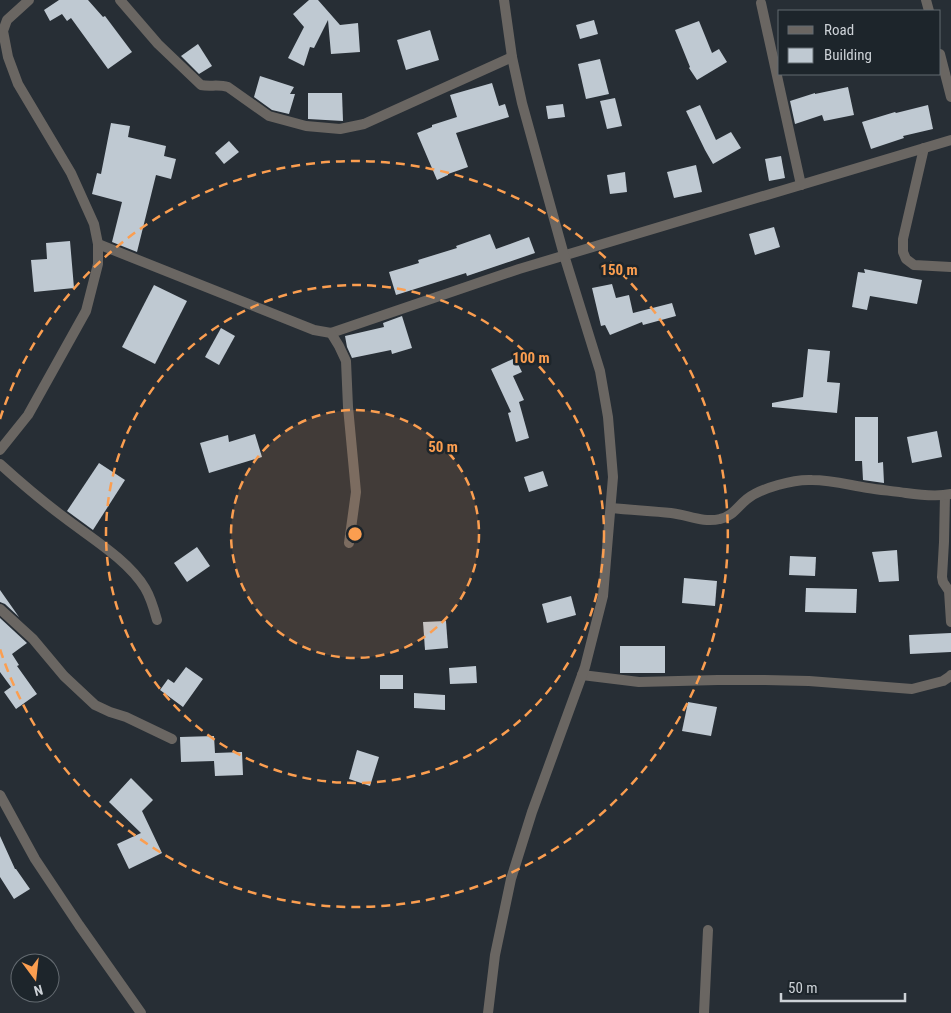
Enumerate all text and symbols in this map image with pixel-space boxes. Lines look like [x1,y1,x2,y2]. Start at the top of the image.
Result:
legend [778,10,941,75]
text: Road [824,21,854,39]
text: Building [824,46,872,64]
text: 150 m [600,261,638,279]
text: 100 m [512,349,550,367]
text: 50 m [428,438,458,456]
centre of rings [346,525,364,543]
north arrow [10,953,60,1003]
scale bar [781,970,905,1002]
text: 50 m [788,979,818,997]
text: N [32,982,45,999]

